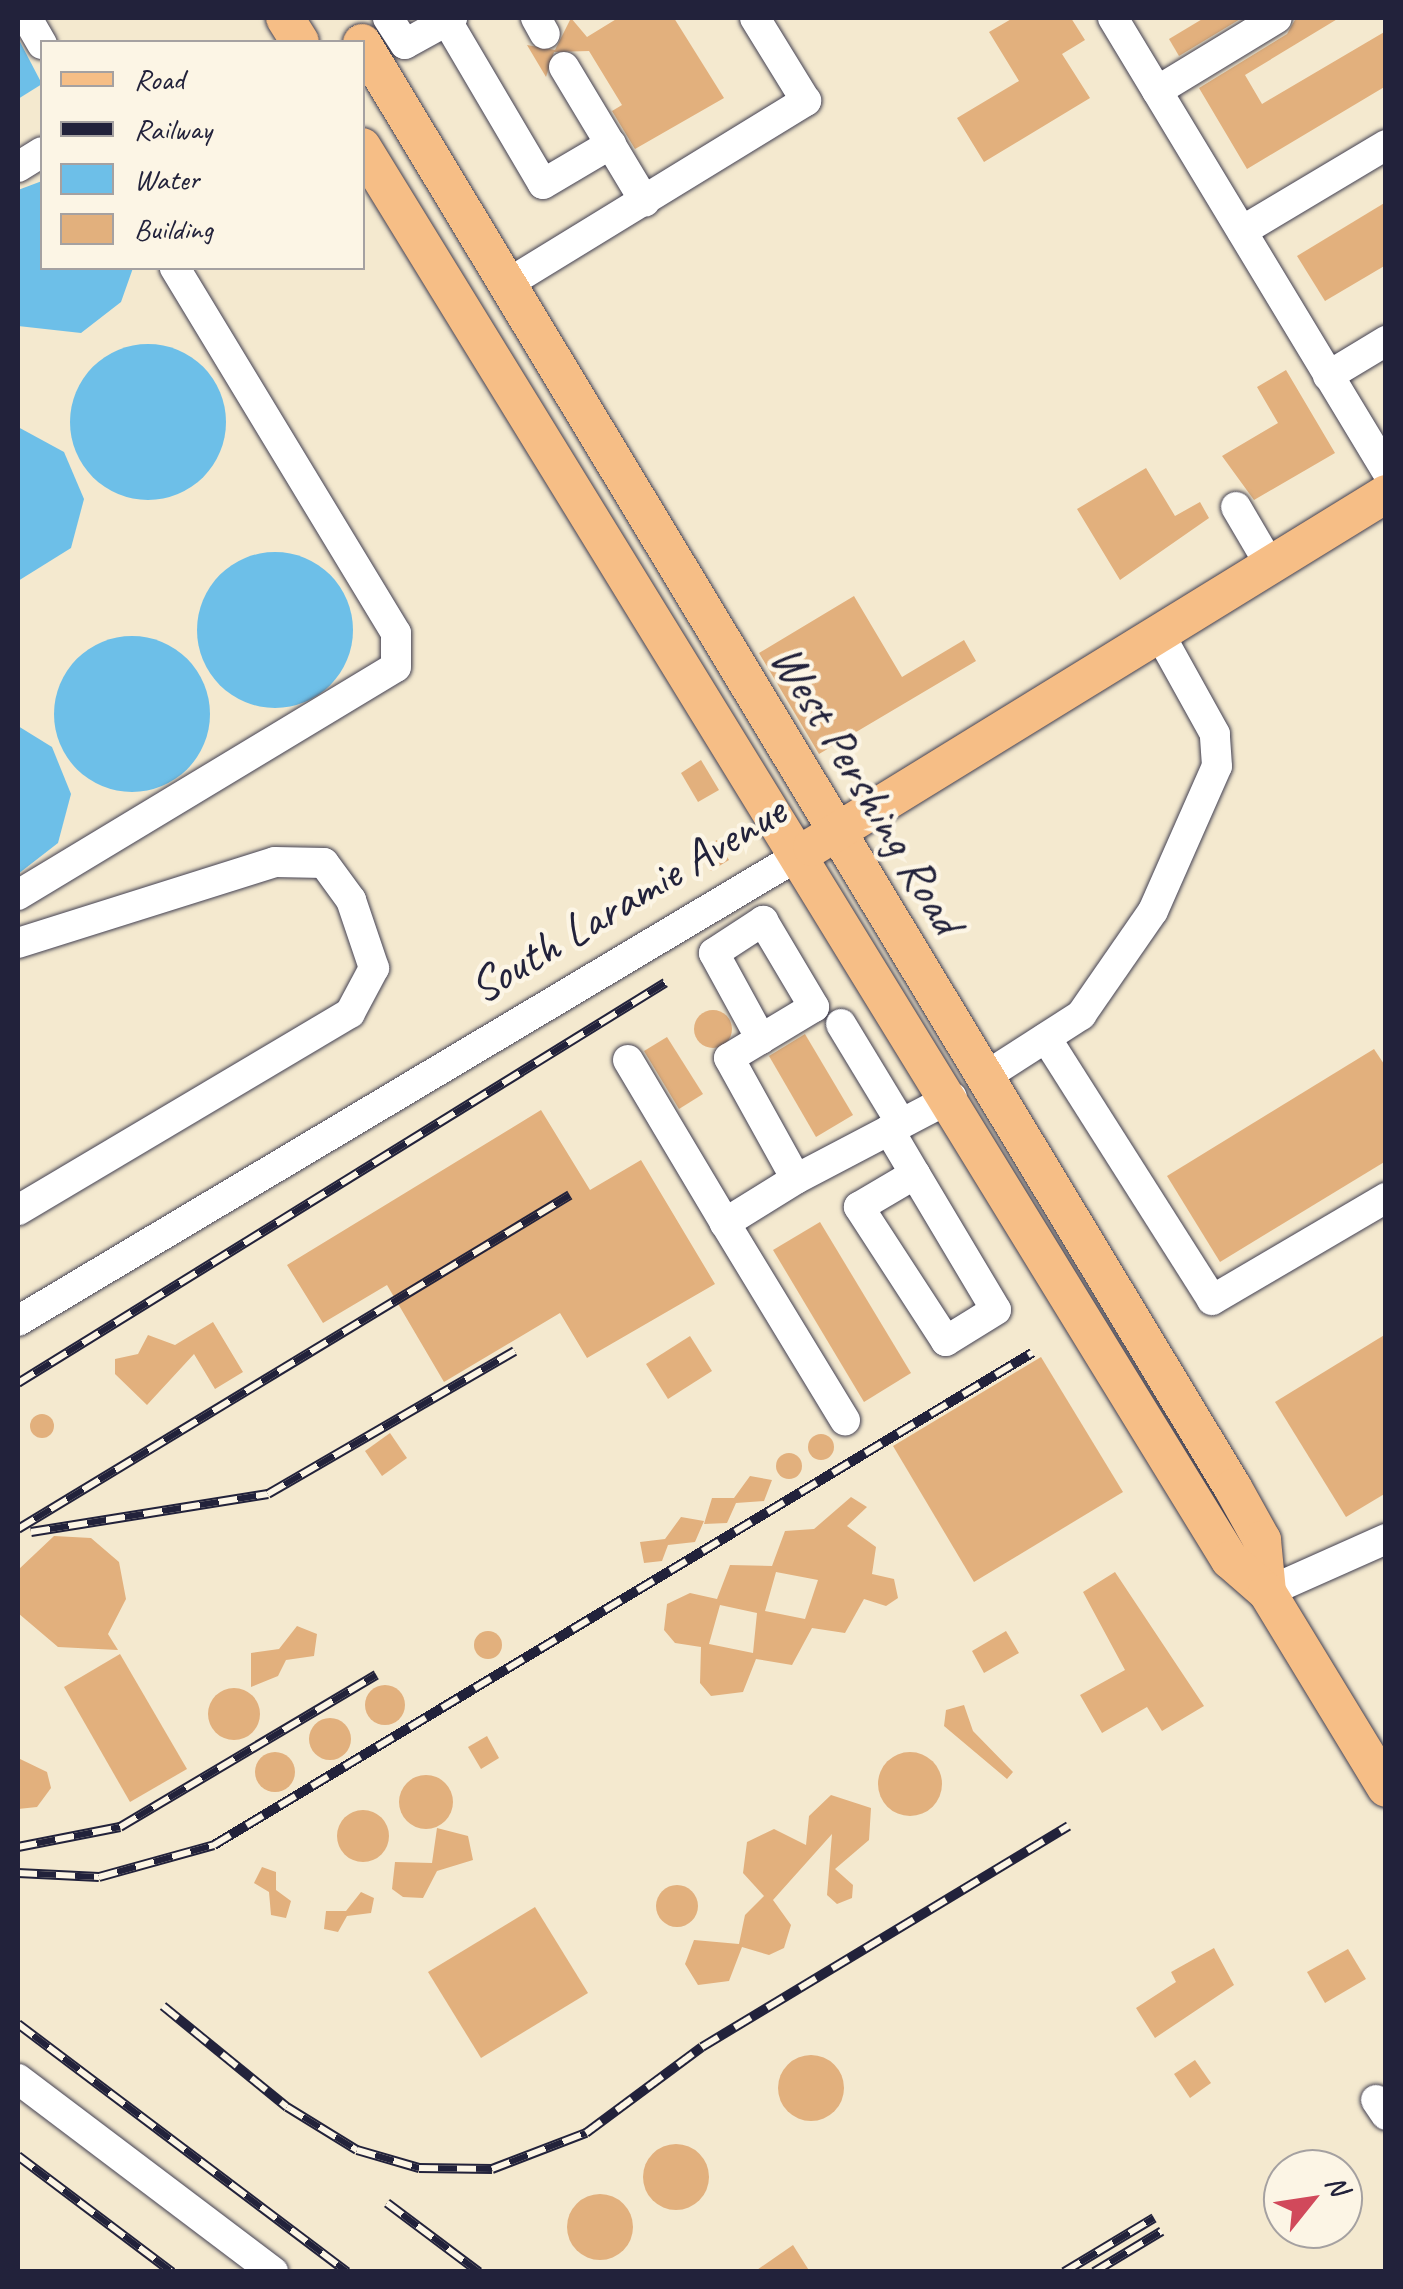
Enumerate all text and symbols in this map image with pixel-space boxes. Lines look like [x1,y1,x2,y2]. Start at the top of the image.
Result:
legend [40,40,365,270]
text: Road [134,60,184,98]
text: Railway [134,110,212,148]
text: Water [134,160,199,198]
text: Building [134,210,213,248]
street label: West Pershing Road [758,634,976,944]
street label: South Laramie Avenue [458,781,796,1017]
north arrow [1263,2149,1363,2249]
text: N [1318,2168,1357,2201]

